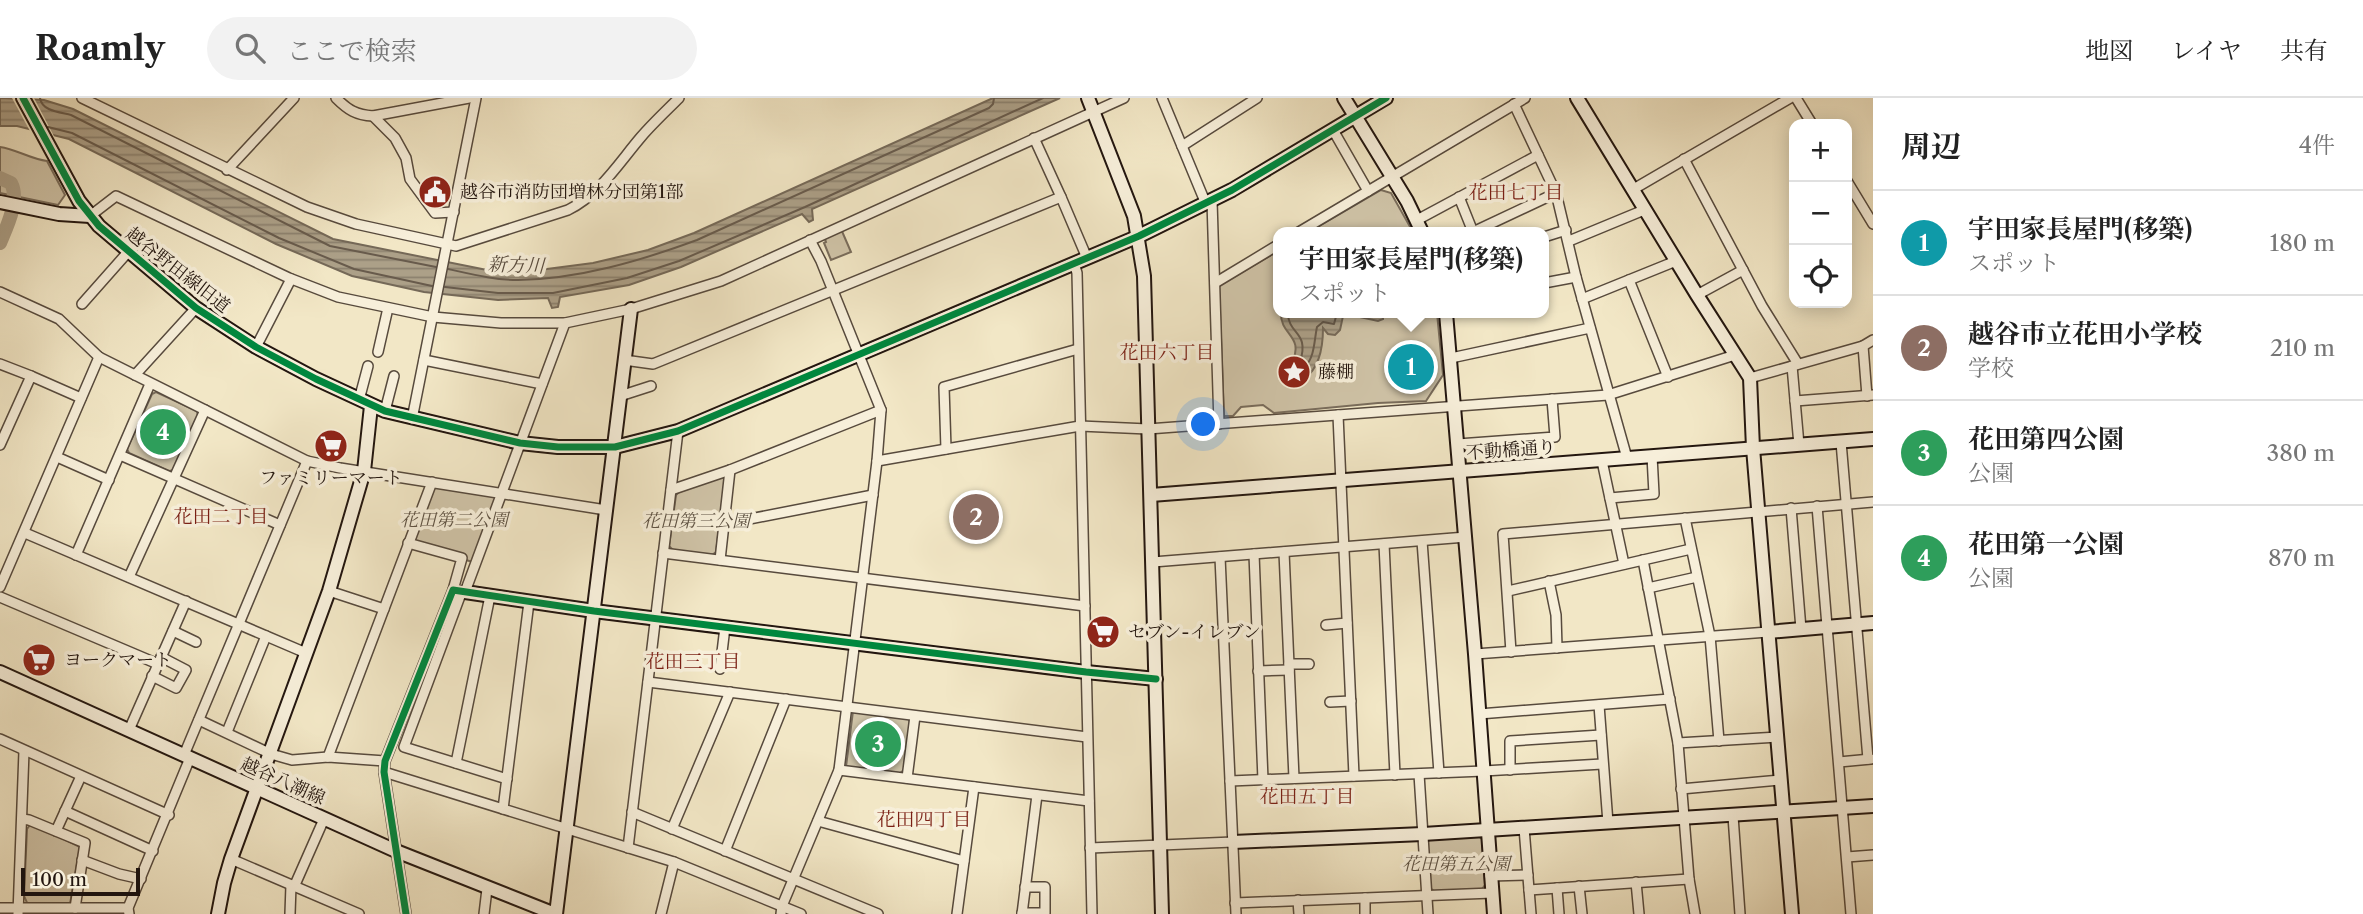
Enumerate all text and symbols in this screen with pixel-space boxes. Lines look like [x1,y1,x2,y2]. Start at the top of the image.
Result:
search box [207,17,697,80]
text: Roamly [35,28,165,69]
icon: search [231,29,269,67]
text: ここで検索 [287,35,417,67]
text: 地図 [2085,36,2133,65]
text: レイヤ [2171,36,2242,65]
text: 共有 [2280,36,2328,65]
map controls [1789,119,1852,308]
button: + [1789,119,1852,182]
text: 周辺 [1901,128,1961,165]
text: 4件 [2299,131,2335,159]
public building icon: 越谷市消防団増林分団第1部 [416,173,454,211]
place label: 越谷市消防団増林分団第1部 [460,181,684,203]
district label: 花田七丁目 [1468,181,1564,204]
button: − [1789,182,1852,245]
text: 宇田家長屋門(移築) [1968,213,2192,245]
street label: 越谷野田線旧道 [122,223,234,317]
popup [1273,227,1549,318]
text: 1 [1919,229,1929,257]
text: 180 m [2270,229,2335,257]
text: 宇田家長屋門(移築) [1299,243,1523,275]
button: locate [1789,245,1852,308]
text: スポット [1968,249,2060,277]
water label: 新方川 [487,253,547,278]
text: スポット [1299,279,1391,307]
text: 越谷市立花田小学校 [1968,318,2202,350]
text: 2 [1917,334,1931,362]
text: 210 m [2270,334,2335,362]
district label: 花田六丁目 [1119,341,1215,364]
pin: 1 [1388,341,1434,393]
place icon: 藤棚 [1275,353,1313,391]
text: 学校 [1968,354,2014,382]
place label: 藤棚 [1318,361,1354,383]
pin: 4 [140,406,186,458]
your location [1186,407,1220,441]
text: 花田第四公園 [1968,423,2124,455]
supermarket icon: ファミリーマート [312,427,350,465]
street label: 不動橋通り [1465,436,1557,464]
text: 3 [1918,439,1931,467]
text: 380 m [2267,439,2335,467]
text: 公園 [1968,459,2014,487]
place label: ファミリーマート [259,467,403,489]
pin: 2 [953,491,999,543]
district label: 花田二丁目 [173,505,269,528]
park label: 花田第二公園 [400,509,511,531]
park label: 花田第三公園 [642,510,753,532]
text: 花田第一公園 [1968,528,2124,560]
text: 4 [1917,544,1931,572]
text: 870 m [2268,544,2335,572]
text: 公園 [1968,564,2014,592]
supermarket icon: セブン-イレブン [1084,613,1122,651]
place label: セブン-イレブン [1128,621,1261,643]
supermarket icon: ヨークマート [20,641,58,679]
place label: ヨークマート [64,649,172,671]
district label: 花田三丁目 [645,650,741,673]
pin: 3 [855,718,901,770]
street label: 越谷八潮線 [237,753,329,809]
district label: 花田五丁目 [1259,785,1355,808]
district label: 花田四丁目 [876,808,972,831]
park label: 花田第五公園 [1402,853,1513,875]
scale bar [21,865,140,897]
text: 100 m [32,868,87,891]

